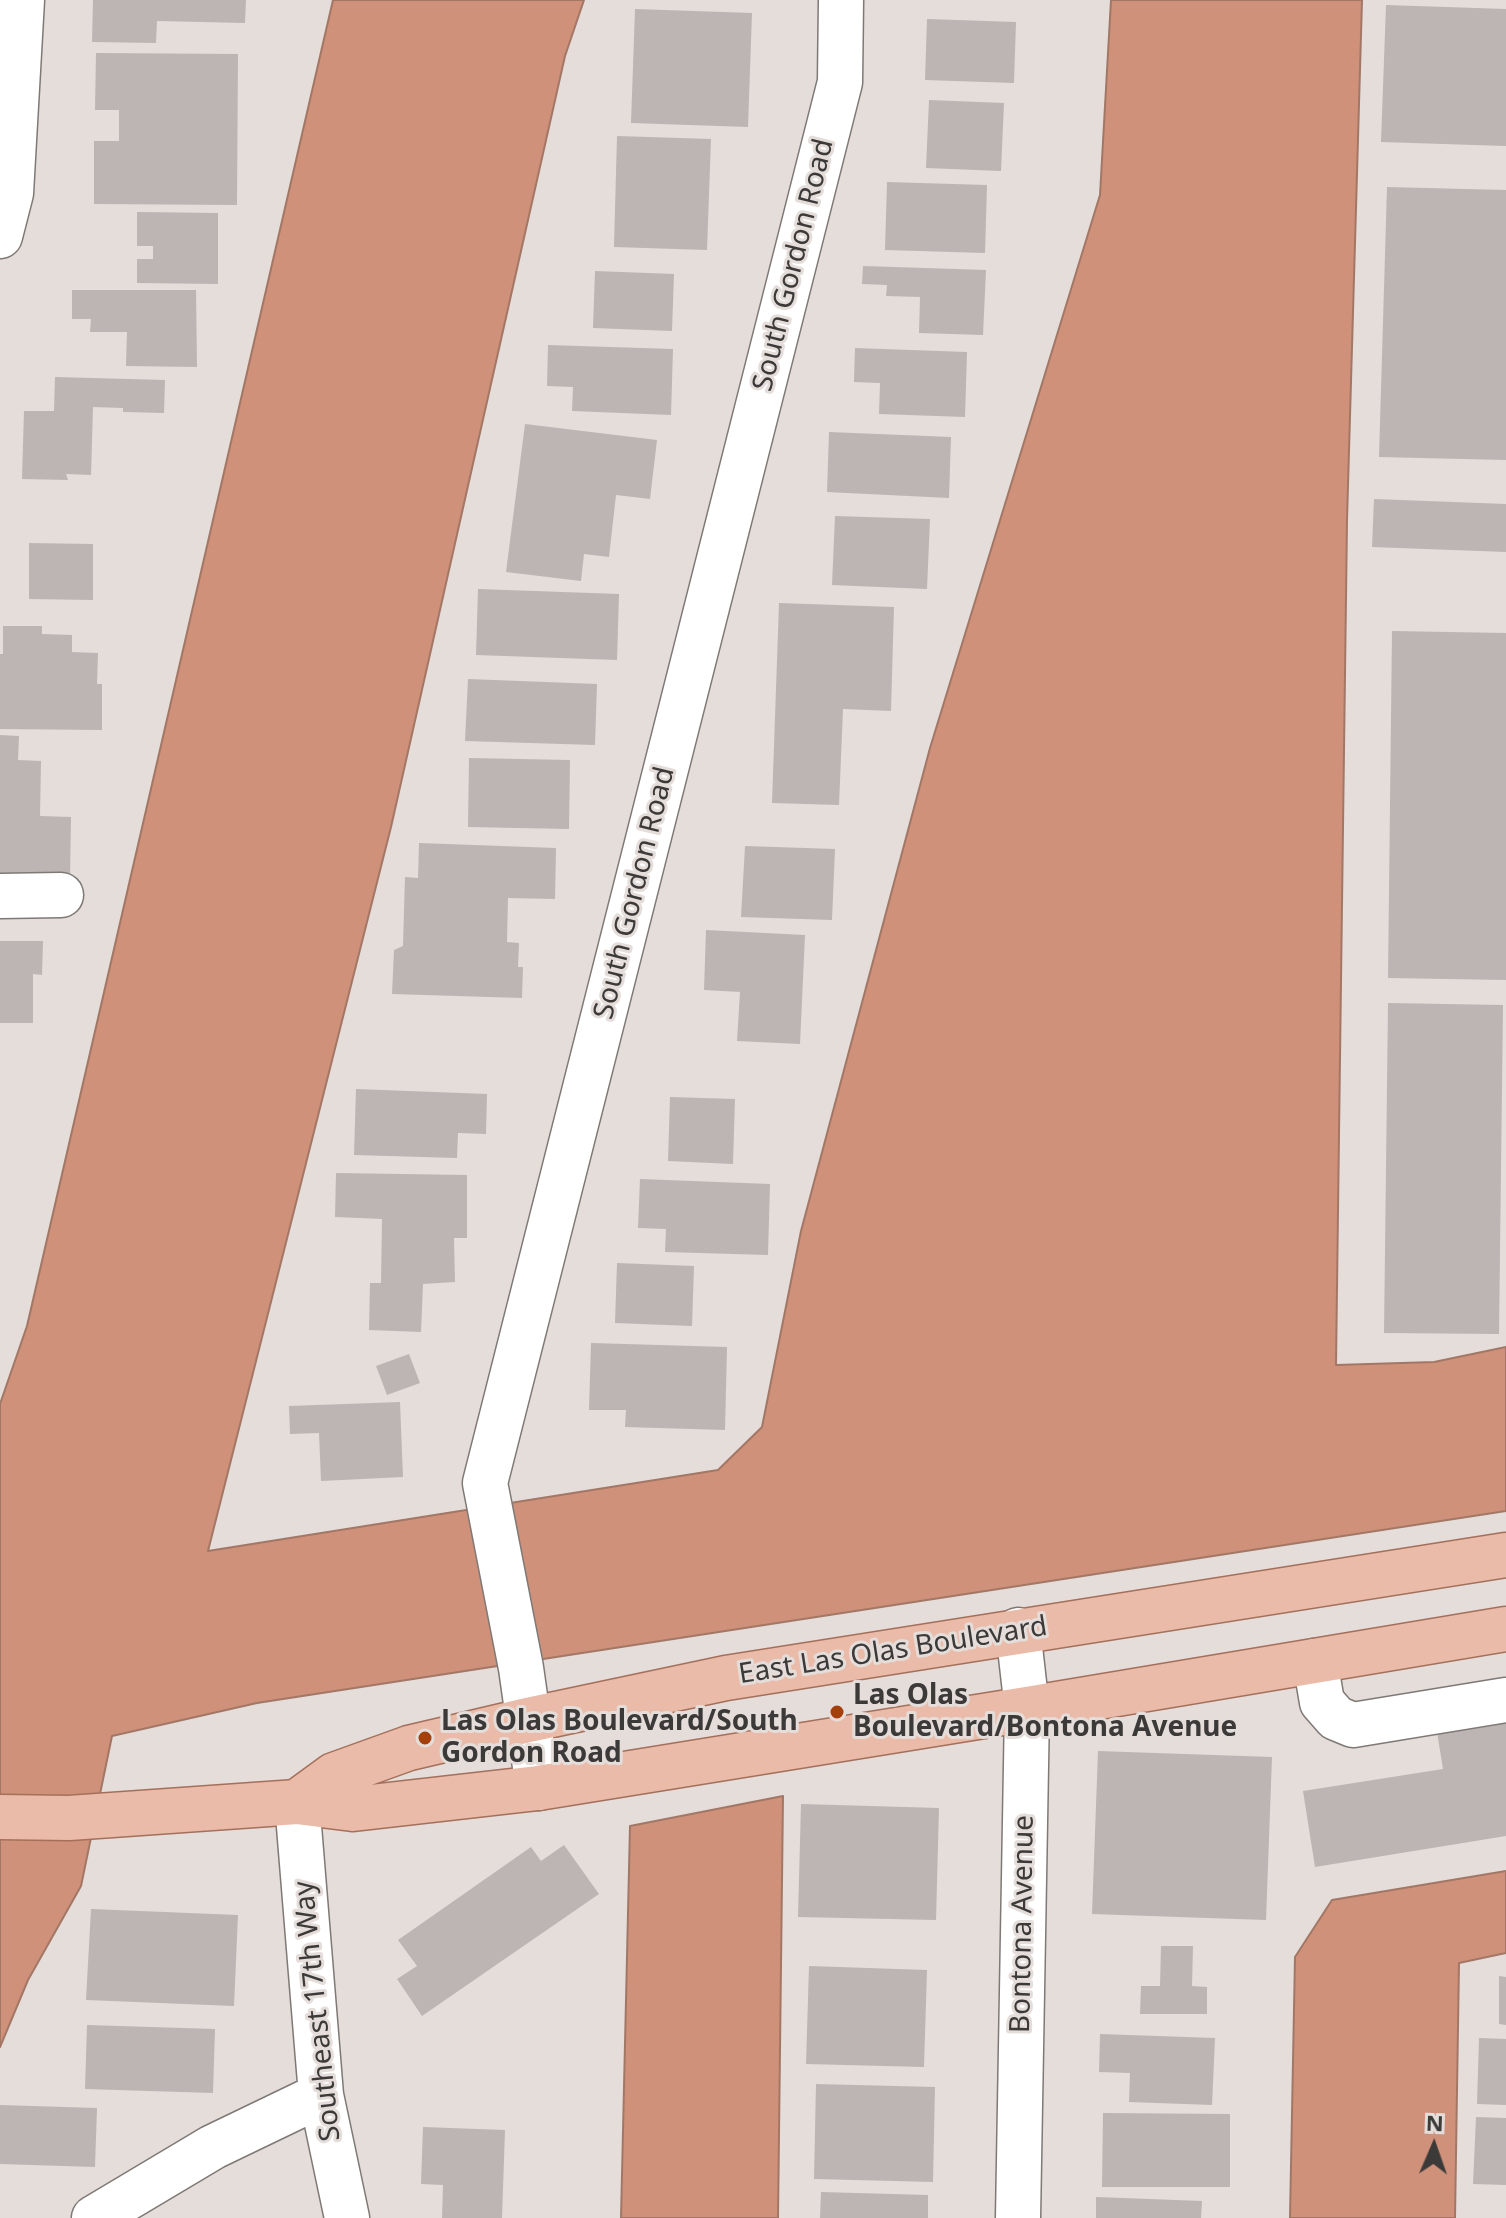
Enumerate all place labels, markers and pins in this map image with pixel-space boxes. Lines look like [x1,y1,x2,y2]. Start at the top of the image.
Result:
place label: Las Olas Boulevard/Bontona Avenue [853,1679,1237,1745]
marker: Las Olas Boulevard/Bontona Avenue [828,1703,846,1721]
place label: Las Olas Boulevard/South Gordon Road [441,1705,798,1771]
marker: Las Olas Boulevard/South Gordon Road [416,1729,434,1747]

